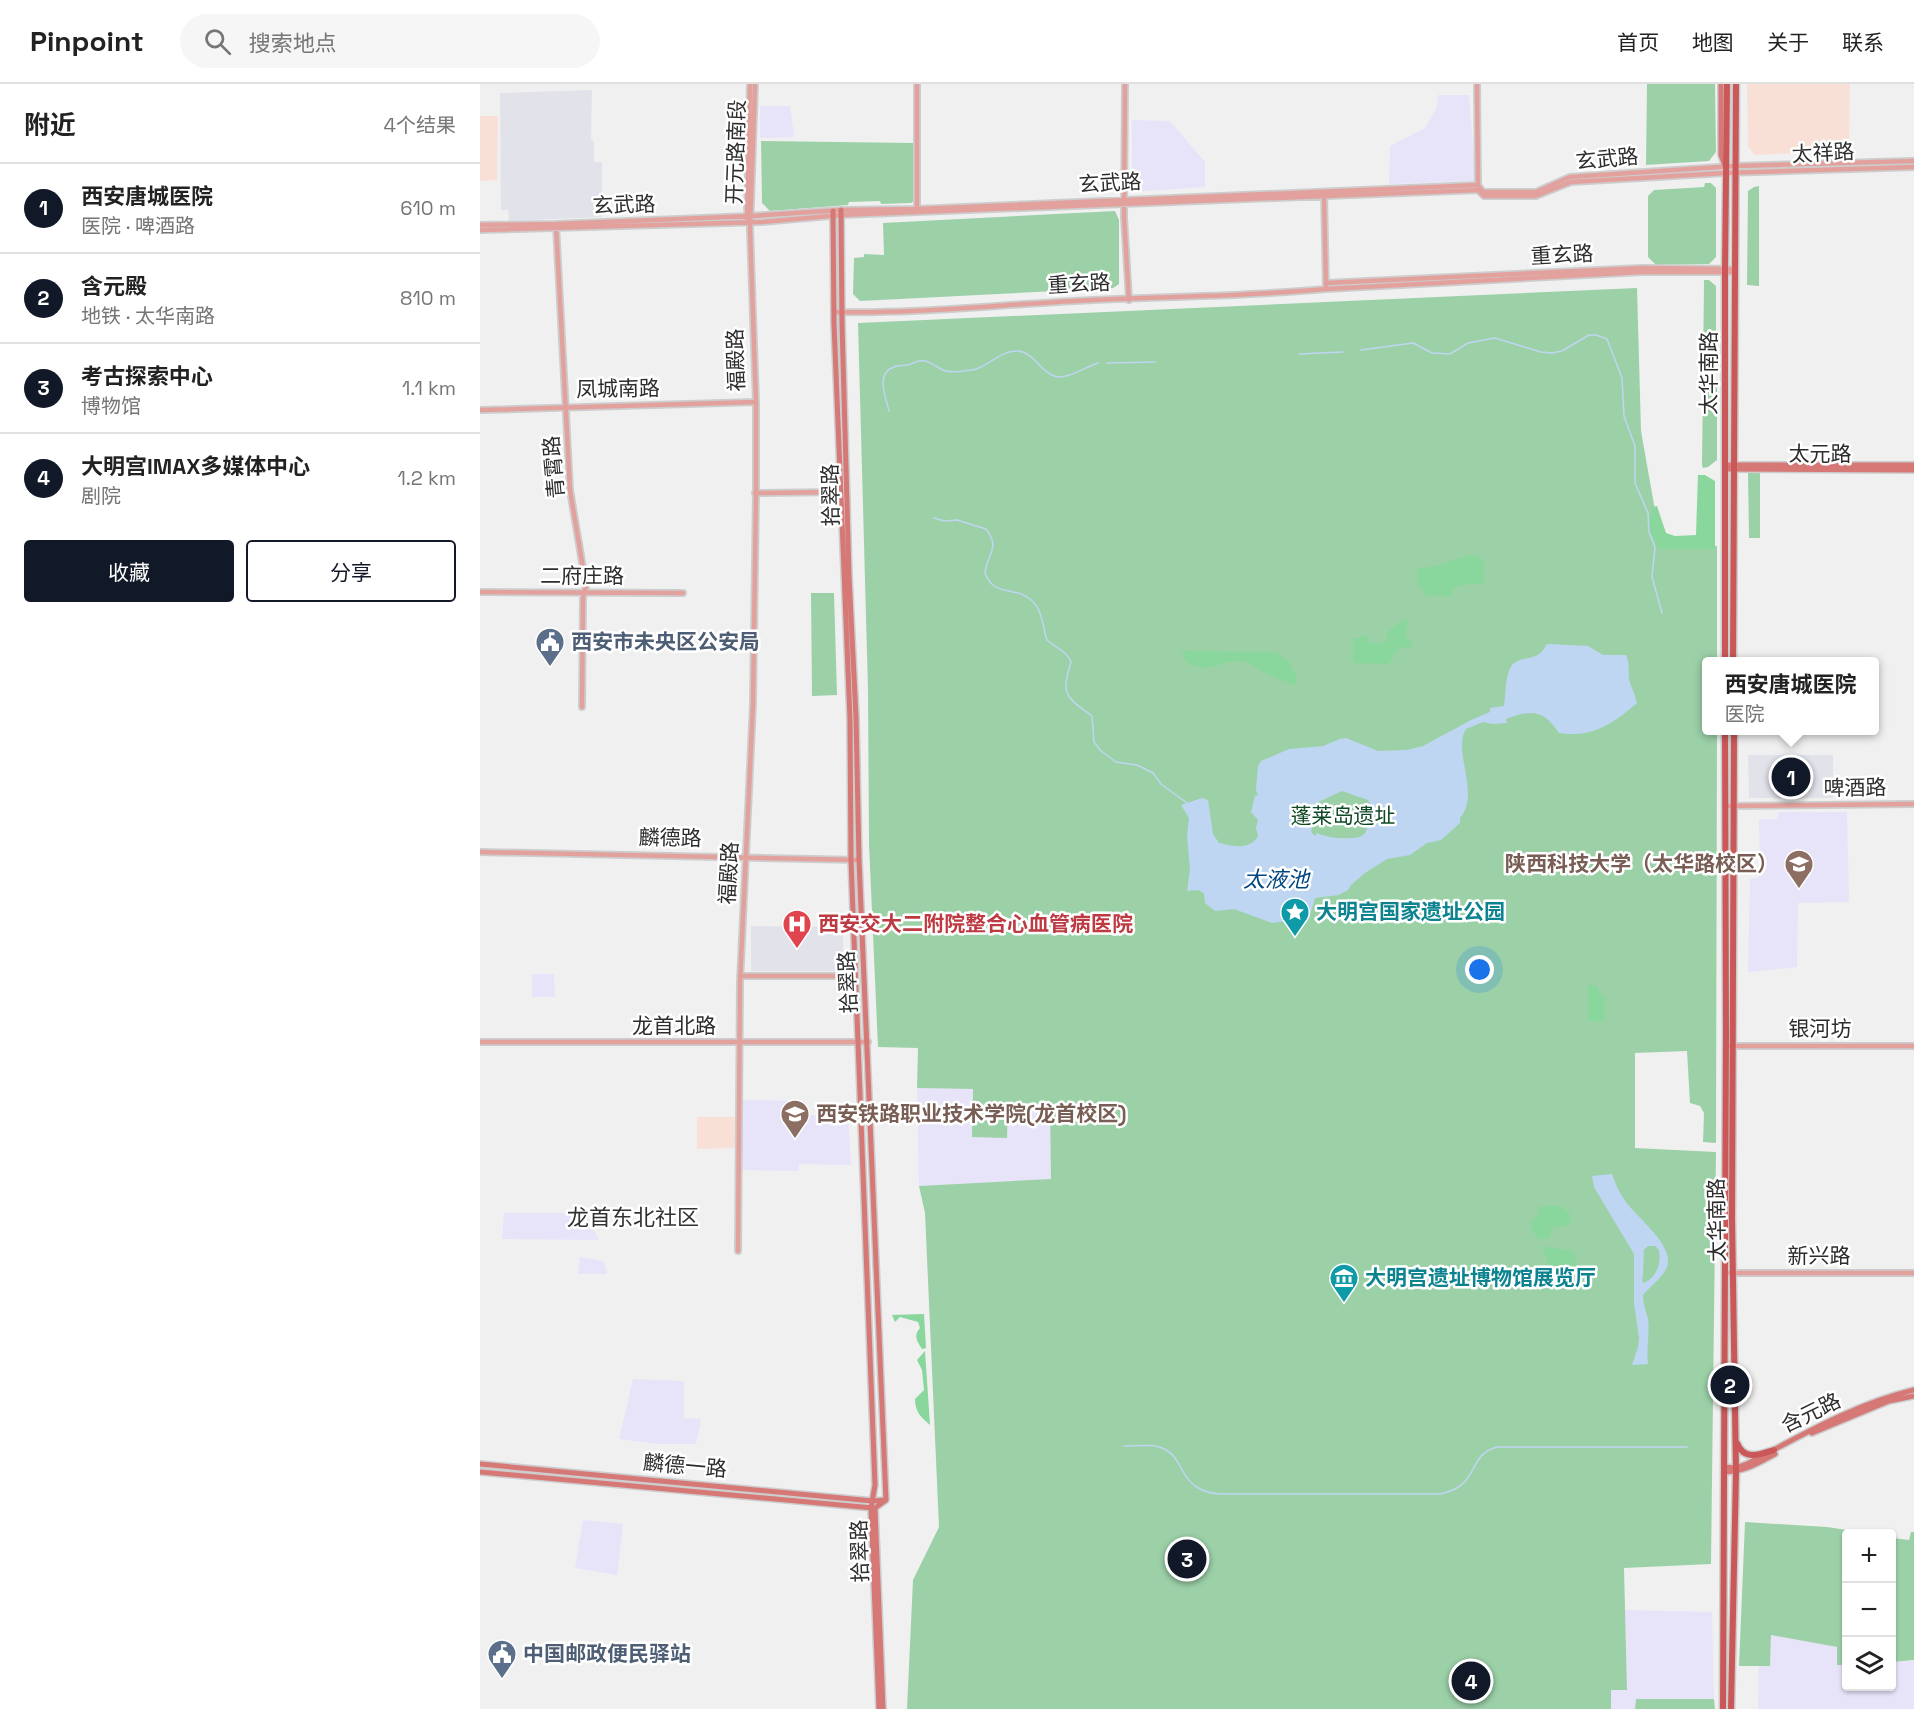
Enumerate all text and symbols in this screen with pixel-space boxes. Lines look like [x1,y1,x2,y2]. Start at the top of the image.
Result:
search box [180,14,600,68]
text: Pinpoint [30,23,144,59]
icon: search [201,25,234,58]
text: 搜索地点 [249,29,337,57]
text: 首页 [1617,29,1659,56]
text: 地图 [1692,29,1734,56]
text: 关于 [1767,29,1809,56]
text: 联系 [1842,29,1884,56]
street label: 开元路南段 [720,99,751,205]
text: 附近 [24,108,76,142]
text: 4个结果 [384,112,456,138]
street label: 太祥路 [1791,137,1855,168]
street label: 玄武路 [1574,142,1640,175]
street label: 玄武路 [1078,167,1142,198]
text: 西安唐城医院 [81,182,213,210]
street label: 玄武路 [592,190,656,219]
text: 1 [39,195,48,221]
text: 610 m [400,195,456,221]
text: 医院 · 啤酒路 [81,213,195,239]
street label: 重玄路 [1530,239,1594,270]
street label: 重玄路 [1047,268,1111,299]
text: 含元殿 [81,272,147,300]
text: 2 [38,285,49,311]
text: 810 m [400,285,456,311]
text: 地铁 · 太华南路 [81,303,215,329]
street label: 福殿路 [721,328,750,392]
street label: 太华南路 [1695,331,1722,415]
text: 考古探索中心 [81,362,213,390]
street label: 凤城南路 [576,374,660,403]
text: 3 [37,375,50,401]
text: 1.1 km [402,375,456,401]
text: 博物馆 [81,393,141,419]
street label: 青霄路 [537,434,570,500]
street label: 太元路 [1789,440,1852,467]
text: 大明宫IMAX多媒体中心 [81,452,310,480]
street label: 拾翠路 [816,463,845,527]
text: 4 [37,465,50,491]
text: 1.2 km [397,465,456,491]
text: 剧院 [81,483,121,509]
button: 收藏 [24,540,234,602]
button: 分享 [246,540,456,602]
street label: 二府庄路 [540,562,624,589]
public building icon: 西安市未央区公安局 [534,626,566,668]
place label: 西安市未央区公安局 [571,628,760,655]
popup [1702,657,1879,735]
text: 西安唐城医院 [1724,670,1857,698]
text: 医院 [1724,701,1764,727]
pin: 1 [1772,754,1810,800]
street label: 啤酒路 [1823,773,1887,802]
park label: 蓬莱岛遗址 [1291,802,1396,829]
street label: 麟德路 [638,823,702,852]
street label: 福殿路 [713,841,744,905]
school or university icon: 陕西科技大学（太华路校区） [1783,848,1815,890]
place label: 陕西科技大学（太华路校区） [1505,850,1778,877]
water label: 太液池 [1243,865,1311,893]
place icon: 大明宫国家遗址公园 [1279,896,1311,938]
place label: 大明宫国家遗址公园 [1316,898,1505,925]
hospital icon: 西安交大二附院整合心血管病医院 [781,908,813,950]
place label: 西安交大二附院整合心血管病医院 [818,910,1133,937]
street label: 拾翠路 [832,950,863,1014]
your location [1465,955,1494,984]
street label: 龙首北路 [632,1012,716,1039]
street label: 银河坊 [1789,1015,1852,1042]
school or university icon: 西安铁路职业技术学院(龙首校区) [779,1098,811,1140]
place label: 西安铁路职业技术学院(龙首校区) [816,1100,1127,1127]
street label: 太华南路 [1702,1178,1731,1262]
district label: 龙首东北社区 [567,1203,699,1231]
street label: 新兴路 [1788,1242,1851,1269]
museum icon: 大明宫遗址博物馆展览厅 [1328,1262,1360,1304]
place label: 大明宫遗址博物馆展览厅 [1365,1264,1596,1291]
pin: 2 [1710,1362,1750,1408]
street label: 含元路 [1777,1387,1845,1438]
street label: 麟德一路 [642,1448,728,1483]
street label: 拾翠路 [845,1519,874,1583]
map controls [1842,1529,1896,1691]
button: + [1842,1529,1896,1583]
pin: 3 [1168,1536,1206,1582]
button: − [1842,1583,1896,1637]
button: layers [1842,1637,1896,1691]
public building icon: 中国邮政便民驿站 [486,1638,518,1680]
place label: 中国邮政便民驿站 [523,1640,691,1667]
pin: 4 [1452,1658,1490,1704]

